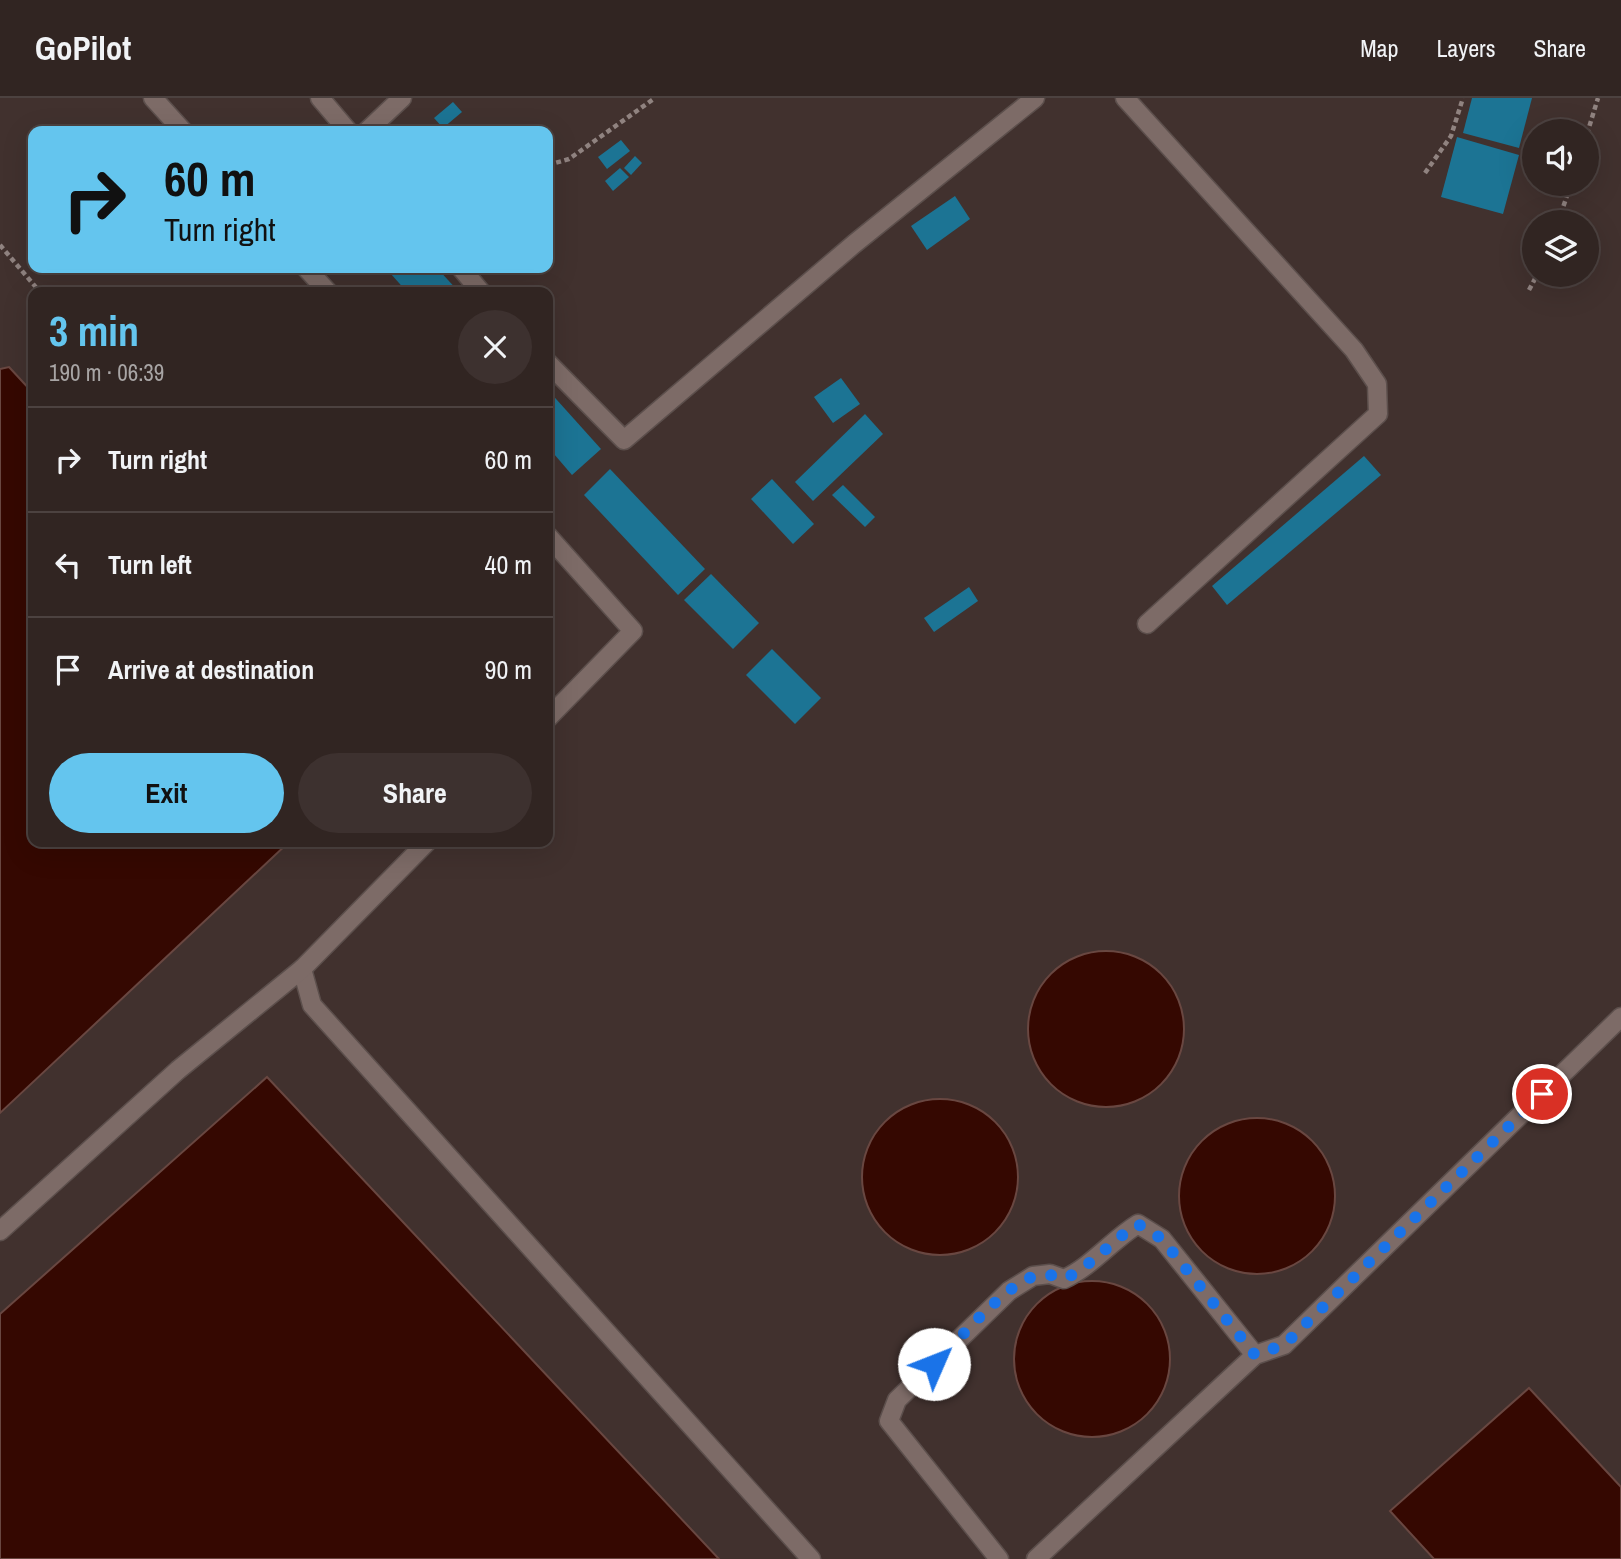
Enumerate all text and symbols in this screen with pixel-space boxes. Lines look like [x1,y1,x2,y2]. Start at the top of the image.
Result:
text: GoPilot [35,26,131,70]
text: Map [1360,32,1398,64]
text: Layers [1436,32,1495,64]
text: Share [1533,32,1586,64]
map controls [1522,119,1599,287]
button: sound [1522,119,1599,196]
text: 60 m [164,145,256,211]
icon: right [49,154,140,245]
text: Turn right [164,208,276,251]
button: layers [1522,210,1599,287]
text: 3 min [49,303,139,359]
button: close [458,310,532,384]
text: 190 m · 06:39 [49,357,164,388]
icon: right [49,441,87,479]
text: Turn right [108,442,207,477]
text: 60 m [485,442,532,477]
icon: left [49,546,87,584]
text: Turn left [108,547,192,582]
text: 40 m [485,547,532,582]
icon: arrive [49,651,87,689]
text: Arrive at destination [108,652,314,687]
text: 90 m [485,652,532,687]
button: Exit [49,753,284,833]
button: Share [298,753,532,833]
pin [1512,1064,1572,1124]
icon: arrive [1523,1075,1561,1113]
position arrow [897,1327,971,1401]

